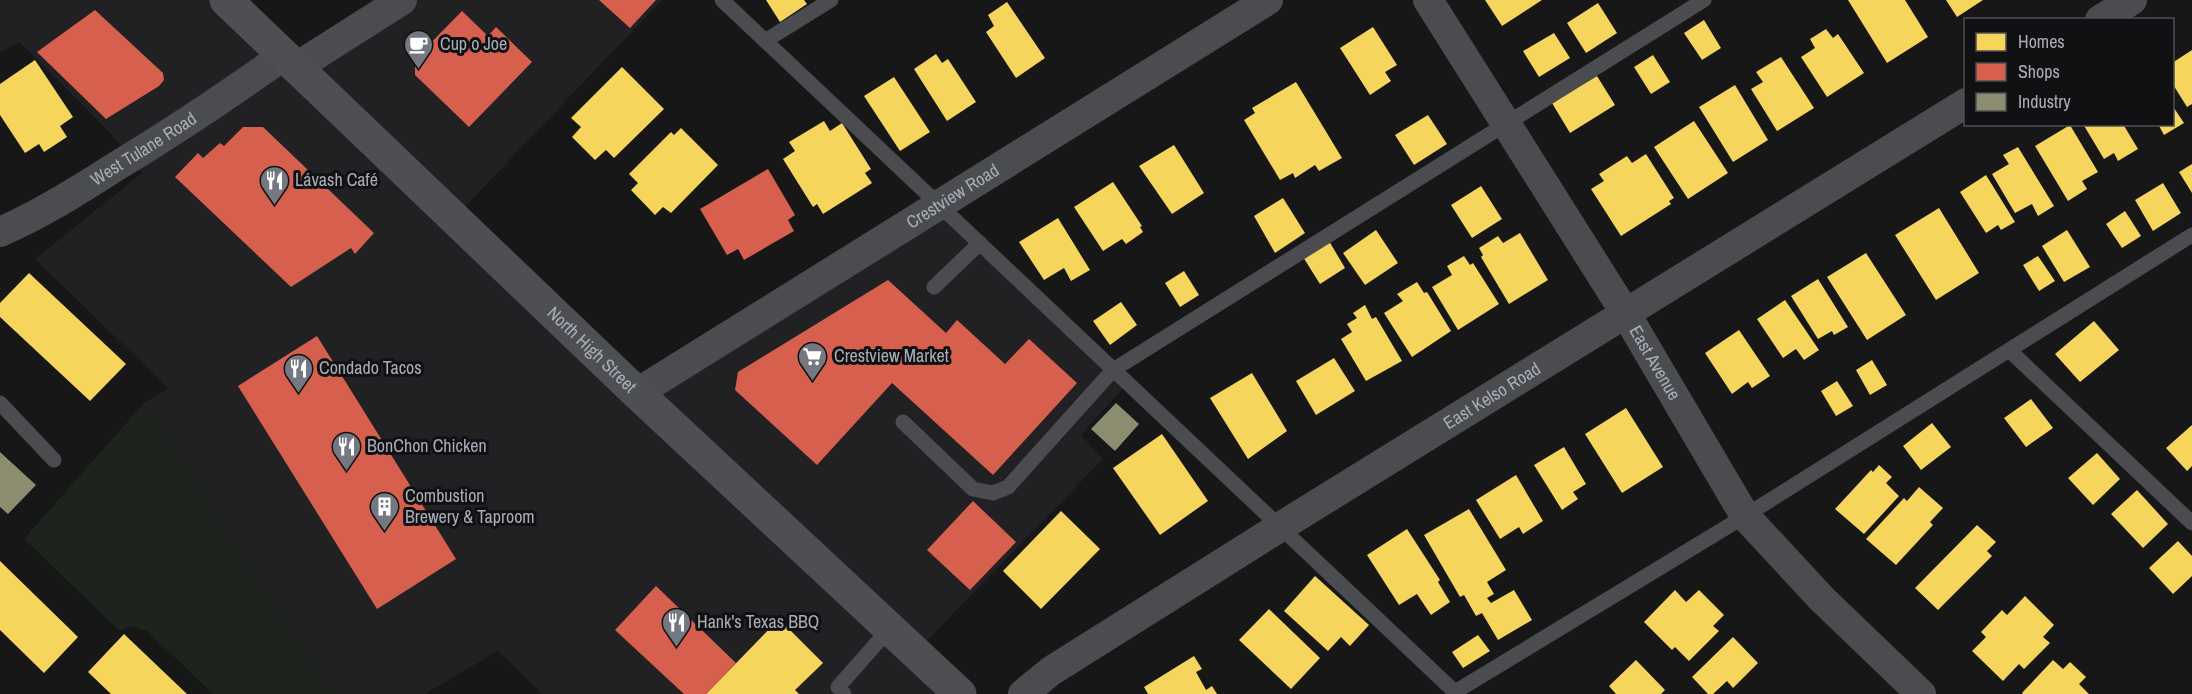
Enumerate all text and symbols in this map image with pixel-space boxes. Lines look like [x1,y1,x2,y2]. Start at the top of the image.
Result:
legend [1964,18,2174,126]
cafe icon: Cup o Joe [403,28,435,70]
text: Homes [2018,29,2065,54]
place label: Cup o Joe [440,31,507,56]
text: Shops [2018,59,2060,84]
text: Industry [2018,89,2071,114]
street label: West Tulane Road [86,106,201,191]
street label: Crestview Road [901,158,1004,234]
restaurant icon: Lávash Café [258,164,290,206]
place label: Lávash Café [295,167,378,192]
street label: North High Street [542,301,642,398]
street label: East Avenue [1623,321,1687,405]
supermarket icon: Crestview Market [797,340,829,382]
place label: Crestview Market [834,343,949,368]
restaurant icon: Condado Tacos [282,352,314,394]
place label: Condado Tacos [319,355,422,380]
street label: East Kelso Road [1438,356,1545,435]
restaurant icon: BonChon Chicken [330,430,362,472]
place label: BonChon Chicken [367,433,487,458]
place label: Combustion Brewery & Taproom [405,483,535,529]
building icon: Combustion Brewery & Taproom [368,490,400,532]
restaurant icon: Hank's Texas BBQ [660,606,692,648]
place label: Hank's Texas BBQ [697,609,819,634]

